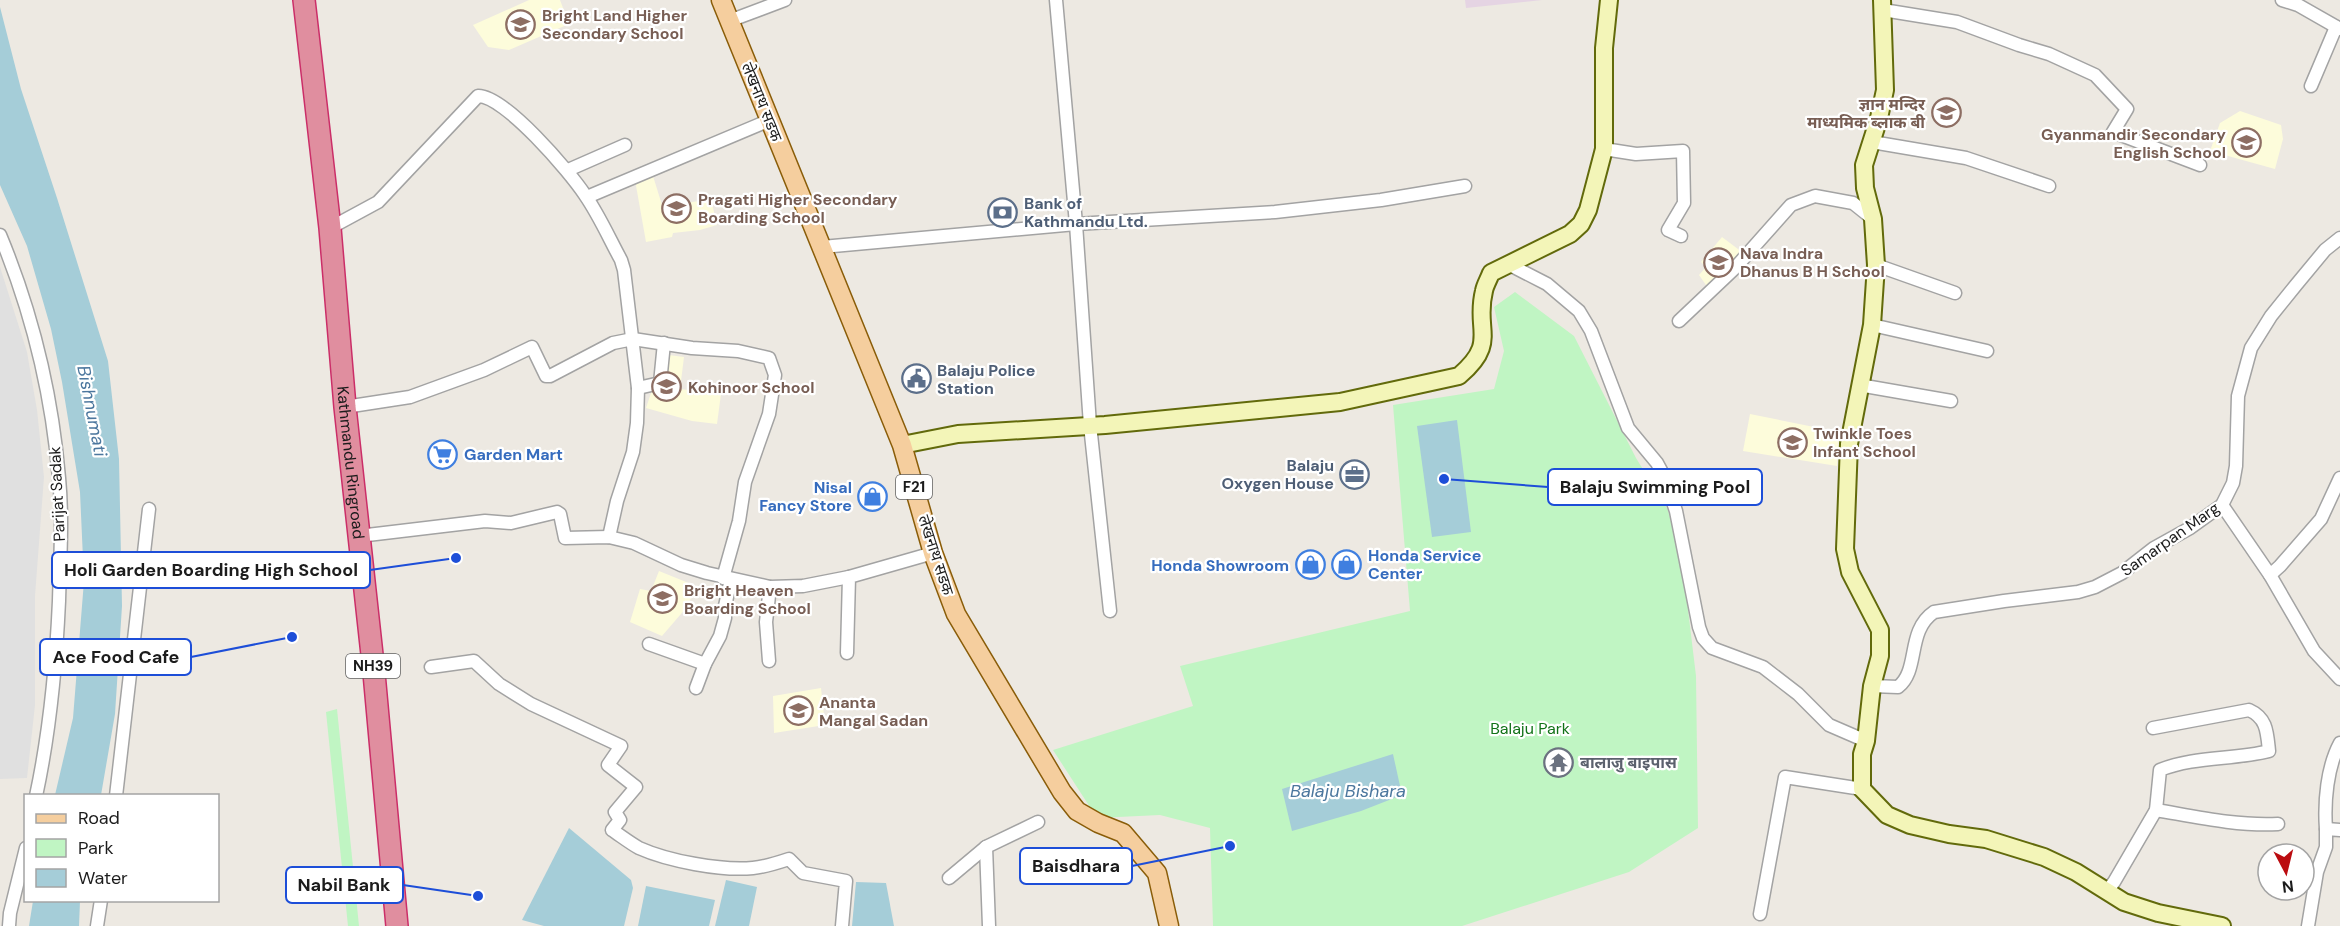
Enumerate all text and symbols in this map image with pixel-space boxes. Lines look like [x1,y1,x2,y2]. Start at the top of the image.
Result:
place label: Bright Land Higher Secondary School [542,5,688,44]
school or university icon: Bright Land Higher Secondary School [505,8,537,40]
street label: लेखनाथ सडक [737,60,788,145]
place label: ज्ञान मन्दिर माध्यमिक ब्लाक बी [1807,94,1926,133]
school or university icon: ज्ञान मन्दिर माध्यमिक ब्लाक बी [1930,97,1962,129]
place label: Gyanmandir Secondary English School [2041,124,2226,163]
school or university icon: Gyanmandir Secondary English School [2231,127,2263,159]
place label: Pragati Higher Secondary Boarding School [698,189,898,228]
school or university icon: Pragati Higher Secondary Boarding School [661,192,693,224]
place label: Bank of Kathmandu Ltd. [1024,193,1148,232]
bank icon: Bank of Kathmandu Ltd. [987,196,1019,228]
place label: Nava Indra Dhanus B H School [1740,243,1885,282]
school or university icon: Nava Indra Dhanus B H School [1703,246,1735,278]
place label: Balaju Police Station [937,360,1035,399]
water label: Bishnumati [71,363,113,459]
public building icon: Balaju Police Station [900,363,932,395]
school or university icon: Kohinoor School [651,371,683,403]
place label: Kohinoor School [688,377,815,398]
street label: Kathmandu Ringroad [333,385,370,540]
place label: Twinkle Toes Infant School [1813,423,1916,462]
school or university icon: Twinkle Toes Infant School [1776,426,1808,458]
supermarket icon: Garden Mart [427,438,459,470]
place label: Garden Mart [464,444,563,465]
street label: Parijat Sadak [44,446,70,542]
place label: Balaju Oxygen House [1222,455,1334,494]
office icon: Balaju Oxygen House [1339,458,1371,490]
callout: Balaju Swimming Pool [1548,469,1762,505]
road number: F21 [896,475,932,499]
text: Balaju Swimming Pool [1560,475,1750,499]
place label: Nisal Fancy Store [759,477,852,516]
shop icon: Nisal Fancy Store [857,480,889,512]
street label: Samarpan Marg [2117,497,2224,581]
street label: लेखनाथ सडक [913,512,959,598]
place label: Honda Service Center [1368,545,1481,584]
shop icon: Honda Service Center [1331,548,1363,580]
shop icon: Honda Showroom [1294,549,1326,581]
callout: Holi Garden Boarding High School [52,552,370,588]
place label: Honda Showroom [1151,555,1289,576]
text: Holi Garden Boarding High School [64,558,358,582]
place label: Bright Heaven Boarding School [684,580,811,619]
school or university icon: Bright Heaven Boarding School [647,583,679,615]
callout: Ace Food Cafe [40,639,191,675]
text: Ace Food Cafe [53,645,180,669]
road number: NH39 [346,654,400,678]
place label: Ananta Mangal Sadan [819,692,928,731]
school or university icon: Ananta Mangal Sadan [782,695,814,727]
park label: Balaju Park [1490,718,1570,739]
temple icon: बालाजु बाइपास [1543,746,1575,778]
place label: बालाजु बाइपास [1580,752,1678,773]
water label: Balaju Bishara [1290,779,1406,803]
legend [24,794,219,902]
text: Road [78,806,120,830]
text: Park [78,836,114,860]
north arrow [2256,842,2316,902]
callout: Baisdhara [1020,848,1132,884]
text: Baisdhara [1032,854,1120,878]
text: Water [78,866,128,890]
callout: Nabil Bank [286,867,403,903]
text: Nabil Bank [298,873,391,897]
text: N [2281,875,2295,898]

